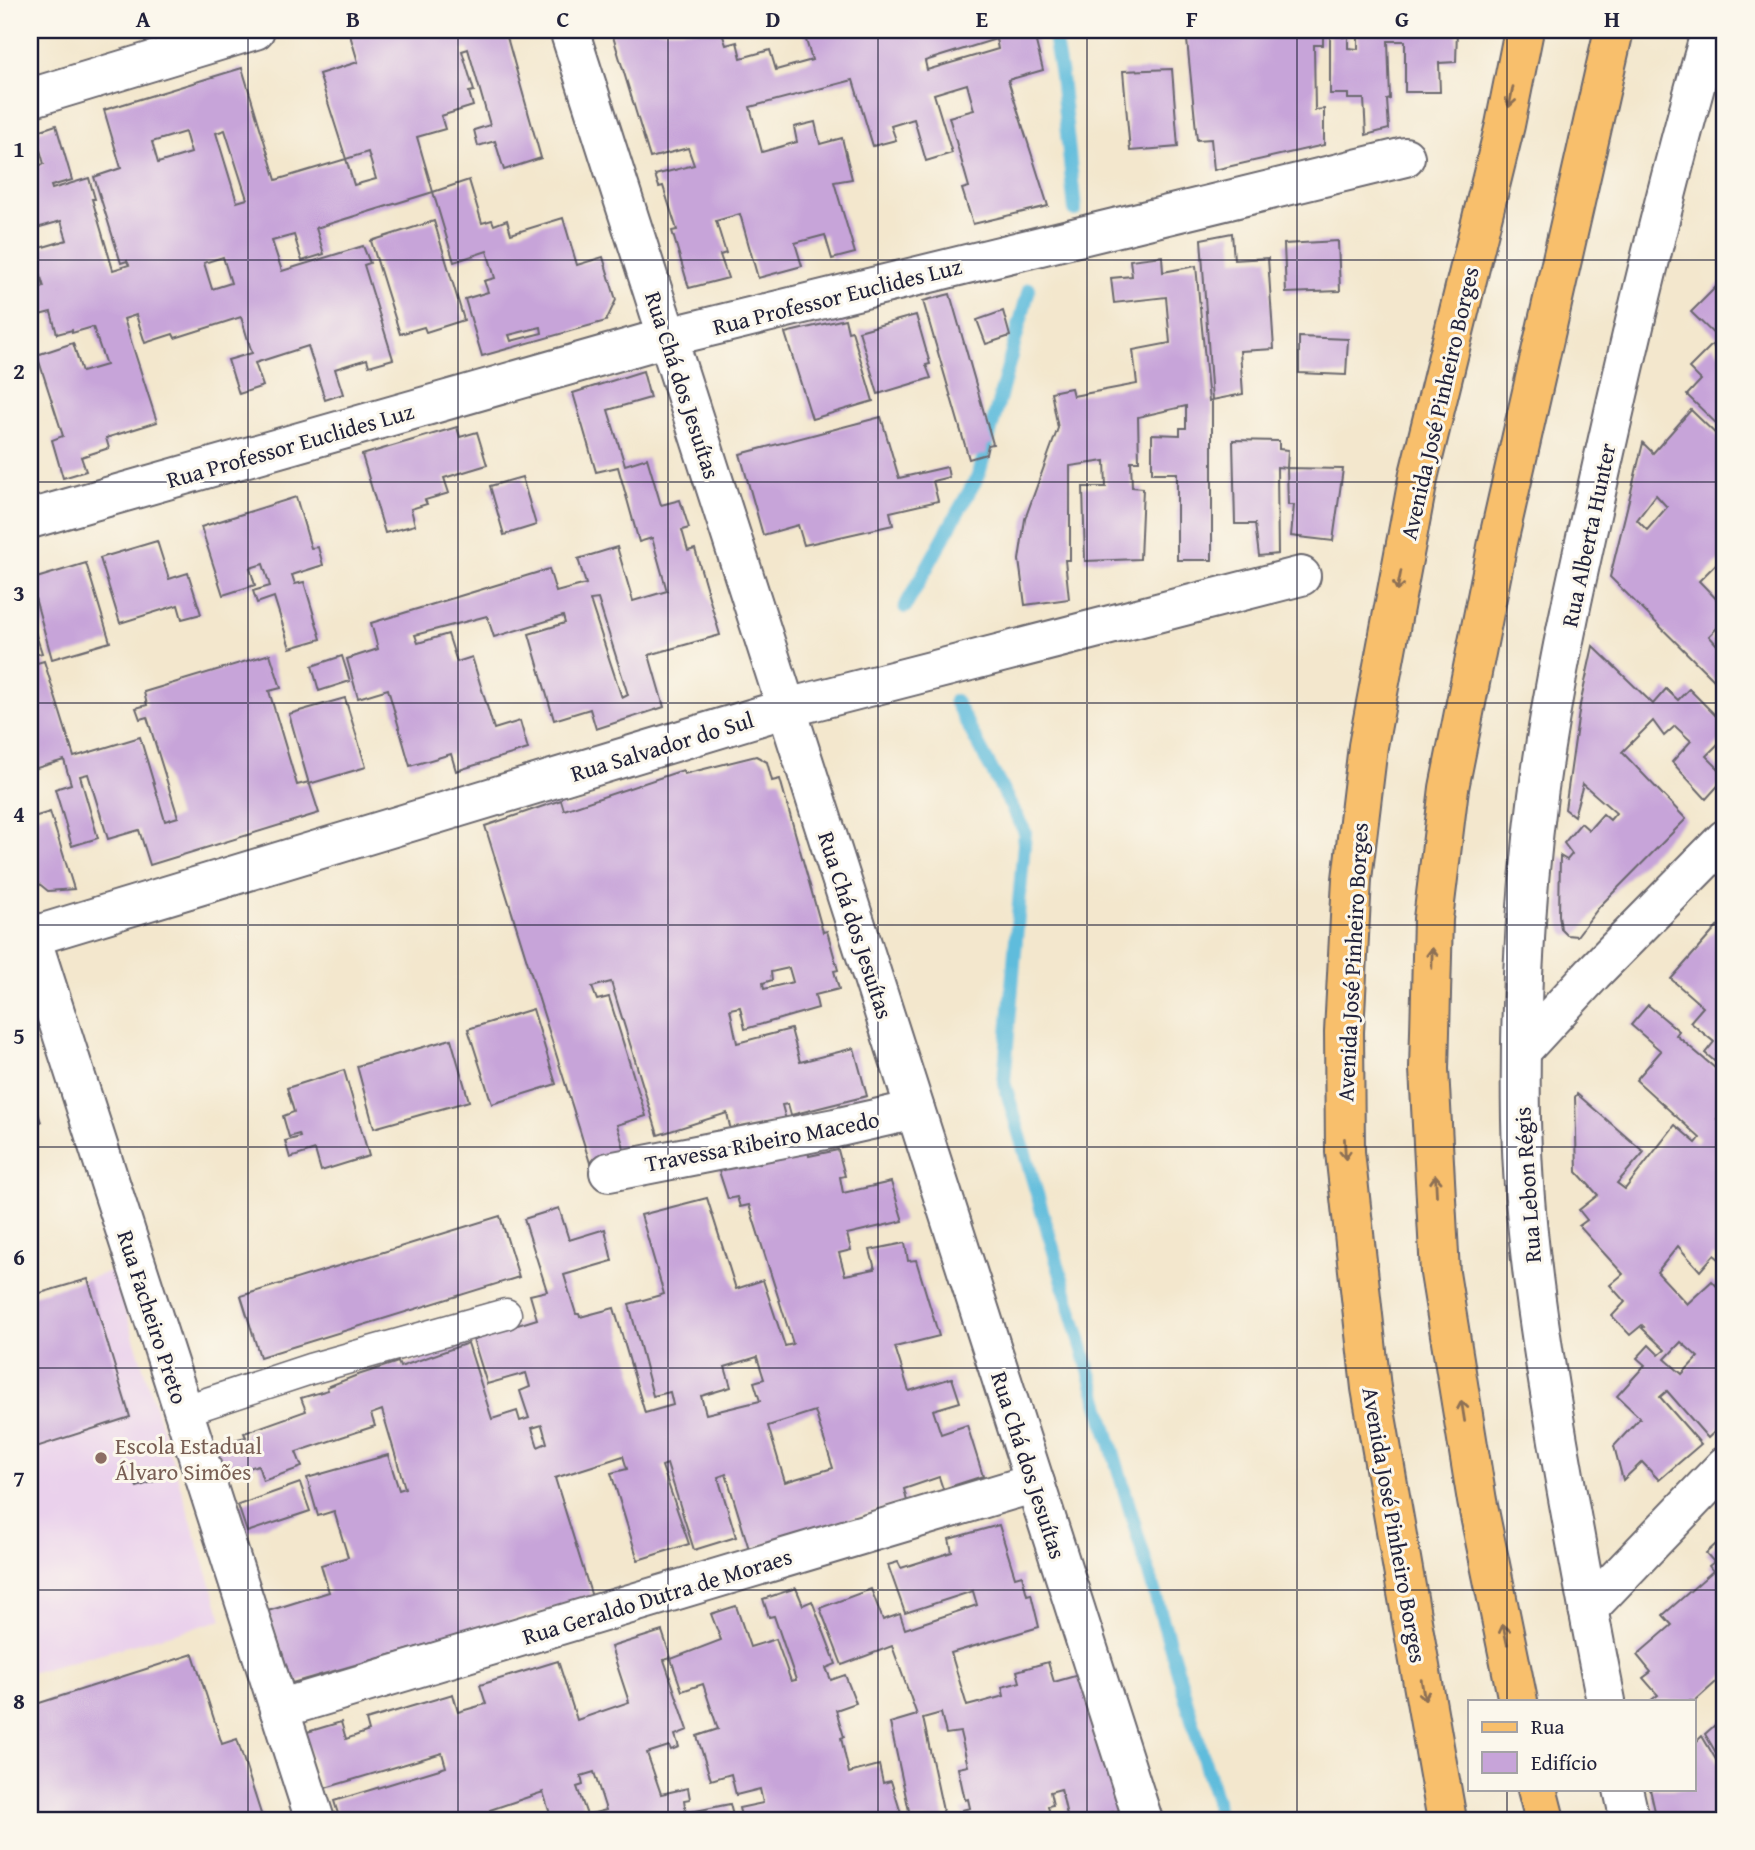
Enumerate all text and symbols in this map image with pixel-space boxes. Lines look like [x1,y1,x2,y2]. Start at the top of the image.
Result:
text: A [136,2,151,35]
text: B [346,2,360,35]
text: C [556,2,570,35]
text: D [766,2,781,35]
text: E [976,2,988,35]
text: F [1186,2,1198,35]
text: G [1395,2,1409,35]
text: H [1604,2,1620,35]
one-way arrow [1503,85,1517,108]
text: 1 [13,132,25,165]
street label: Rua Professor Euclides Luz [709,249,965,343]
street label: Avenida José Pinheiro Borges [1391,263,1487,543]
street label: Rua Chá dos Jesuítas [637,287,729,483]
text: 2 [13,354,25,387]
street label: Rua Professor Euclides Luz [163,394,417,496]
street label: Rua Alberta Hunter [1552,439,1624,630]
one-way arrow [1392,569,1405,592]
text: 3 [13,576,25,609]
street label: Rua Salvador do Sul [566,702,758,790]
text: 4 [13,797,25,830]
street label: Avenida José Pinheiro Borges [1328,822,1376,1102]
street label: Rua Chá dos Jesuítas [810,827,902,1023]
one-way arrow [1425,947,1439,970]
text: 5 [13,1019,25,1052]
street label: Travessa Ribeiro Macedo [642,1102,882,1180]
street label: Rua Lebon Régis [1505,1106,1549,1264]
one-way arrow [1339,1138,1352,1161]
one-way arrow [1429,1174,1442,1197]
street label: Rua Facheiro Preto [109,1226,197,1408]
text: 6 [13,1240,25,1273]
street label: Rua Chá dos Jesuítas [983,1367,1075,1563]
street label: Avenida José Pinheiro Borges [1354,1384,1436,1666]
one-way arrow [1456,1400,1469,1423]
place label: Escola Estadual Álvaro Simões [115,1429,262,1488]
marker: Escola Estadual Álvaro Simões [93,1450,109,1466]
text: 7 [13,1462,25,1495]
street label: Rua Geraldo Dutra de Moraes [518,1539,796,1653]
one-way arrow [1497,1623,1511,1646]
one-way arrow [1417,1678,1431,1701]
text: 8 [13,1684,25,1717]
legend [1468,1700,1696,1790]
text: Rua [1531,1711,1564,1742]
text: Edifício [1531,1747,1597,1778]

